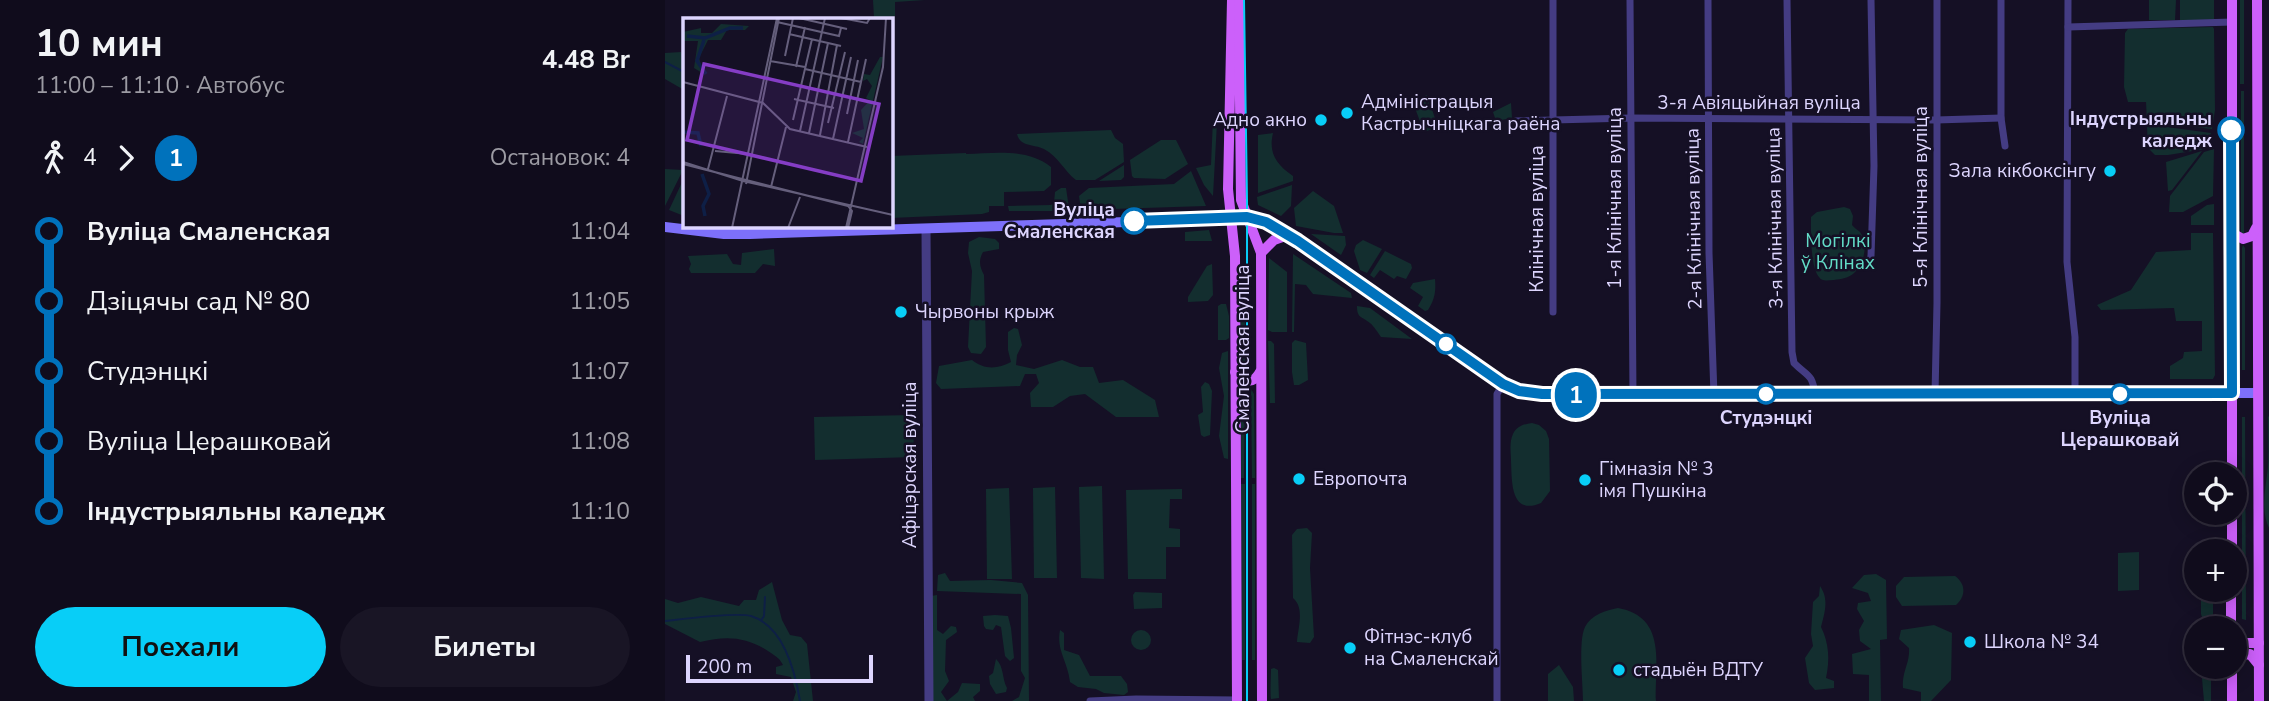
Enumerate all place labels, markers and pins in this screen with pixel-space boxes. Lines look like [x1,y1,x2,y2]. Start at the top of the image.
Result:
place label: Адміністрацыя Кастрычніцкага раёна [1361,89,1560,137]
marker: Адміністрацыя Кастрычніцкага раёна [1339,105,1355,121]
place label: Індустрыяльны каледж [2070,106,2212,154]
place label: Адно акно [1213,107,1307,133]
marker: Адно акно [1313,112,1329,128]
marker: Індустрыяльны каледж [2218,117,2244,143]
place label: Зала кікбоксінгу [1949,158,2096,184]
marker: Зала кікбоксінгу [2102,163,2118,179]
place label: Вуліца Смаленская [1004,197,1115,245]
marker: Вуліца Смаленская [1121,208,1147,234]
place label: Чырвоны крыж [915,299,1054,325]
marker: Чырвоны крыж [893,304,909,320]
unlabelled marker [1436,334,1456,354]
marker: Студэнцкі [1756,384,1776,404]
marker: Вуліца Церашковай [2110,384,2130,404]
place label: Студэнцкі [1720,405,1812,431]
place label: Вуліца Церашковай [2061,405,2179,453]
place label: Гімназія № 3 імя Пушкіна [1599,456,1714,504]
place label: Европочта [1313,466,1408,492]
marker: Европочта [1291,471,1307,487]
marker: Гімназія № 3 імя Пушкіна [1577,472,1593,488]
place label: Фітнэс-клуб на Смаленскай [1364,624,1499,672]
place label: Школа № 34 [1984,629,2099,655]
marker: Школа № 34 [1962,634,1978,650]
marker: Фітнэс-клуб на Смаленскай [1342,640,1358,656]
place label: стадыён ВДТУ [1633,657,1764,683]
marker: стадыён ВДТУ [1611,662,1627,678]

